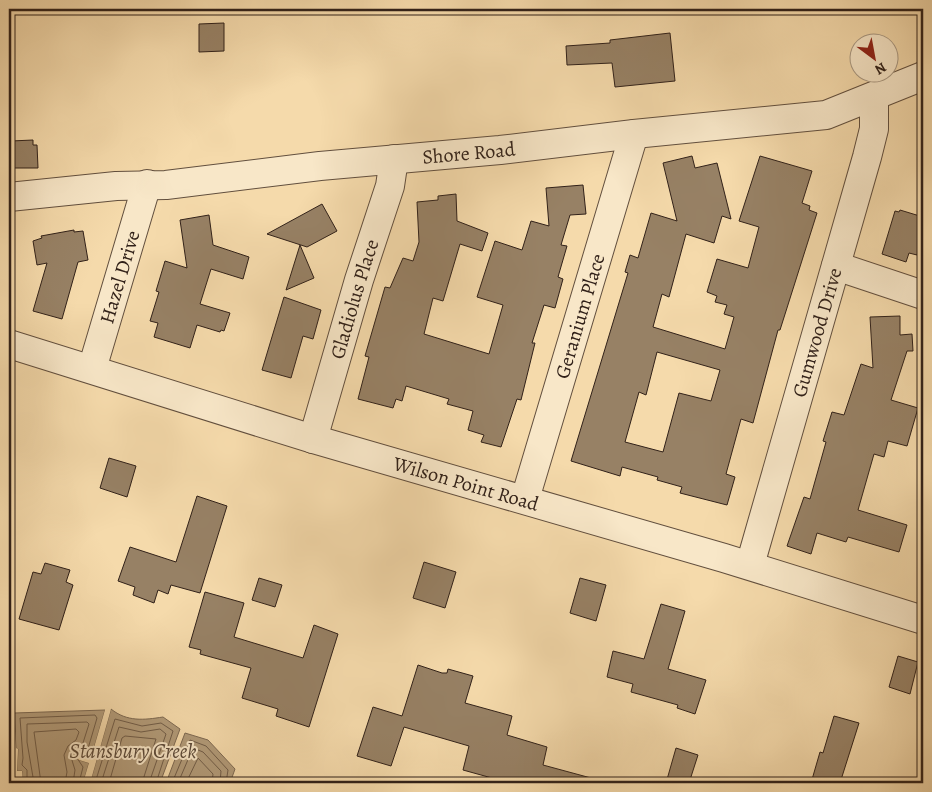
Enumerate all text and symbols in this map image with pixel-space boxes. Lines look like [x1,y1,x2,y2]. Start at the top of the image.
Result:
north arrow [850,32,900,82]
text: N [871,58,890,79]
street label: Shore Road [421,135,517,170]
street label: Hazel Drive [93,227,146,327]
street label: Gladiolus Place [323,235,385,362]
street label: Geranium Place [548,250,611,382]
street label: Gumwood Drive [785,264,848,400]
street label: Wilson Point Road [389,449,542,517]
water label: Stansbury Creek [69,737,197,765]

